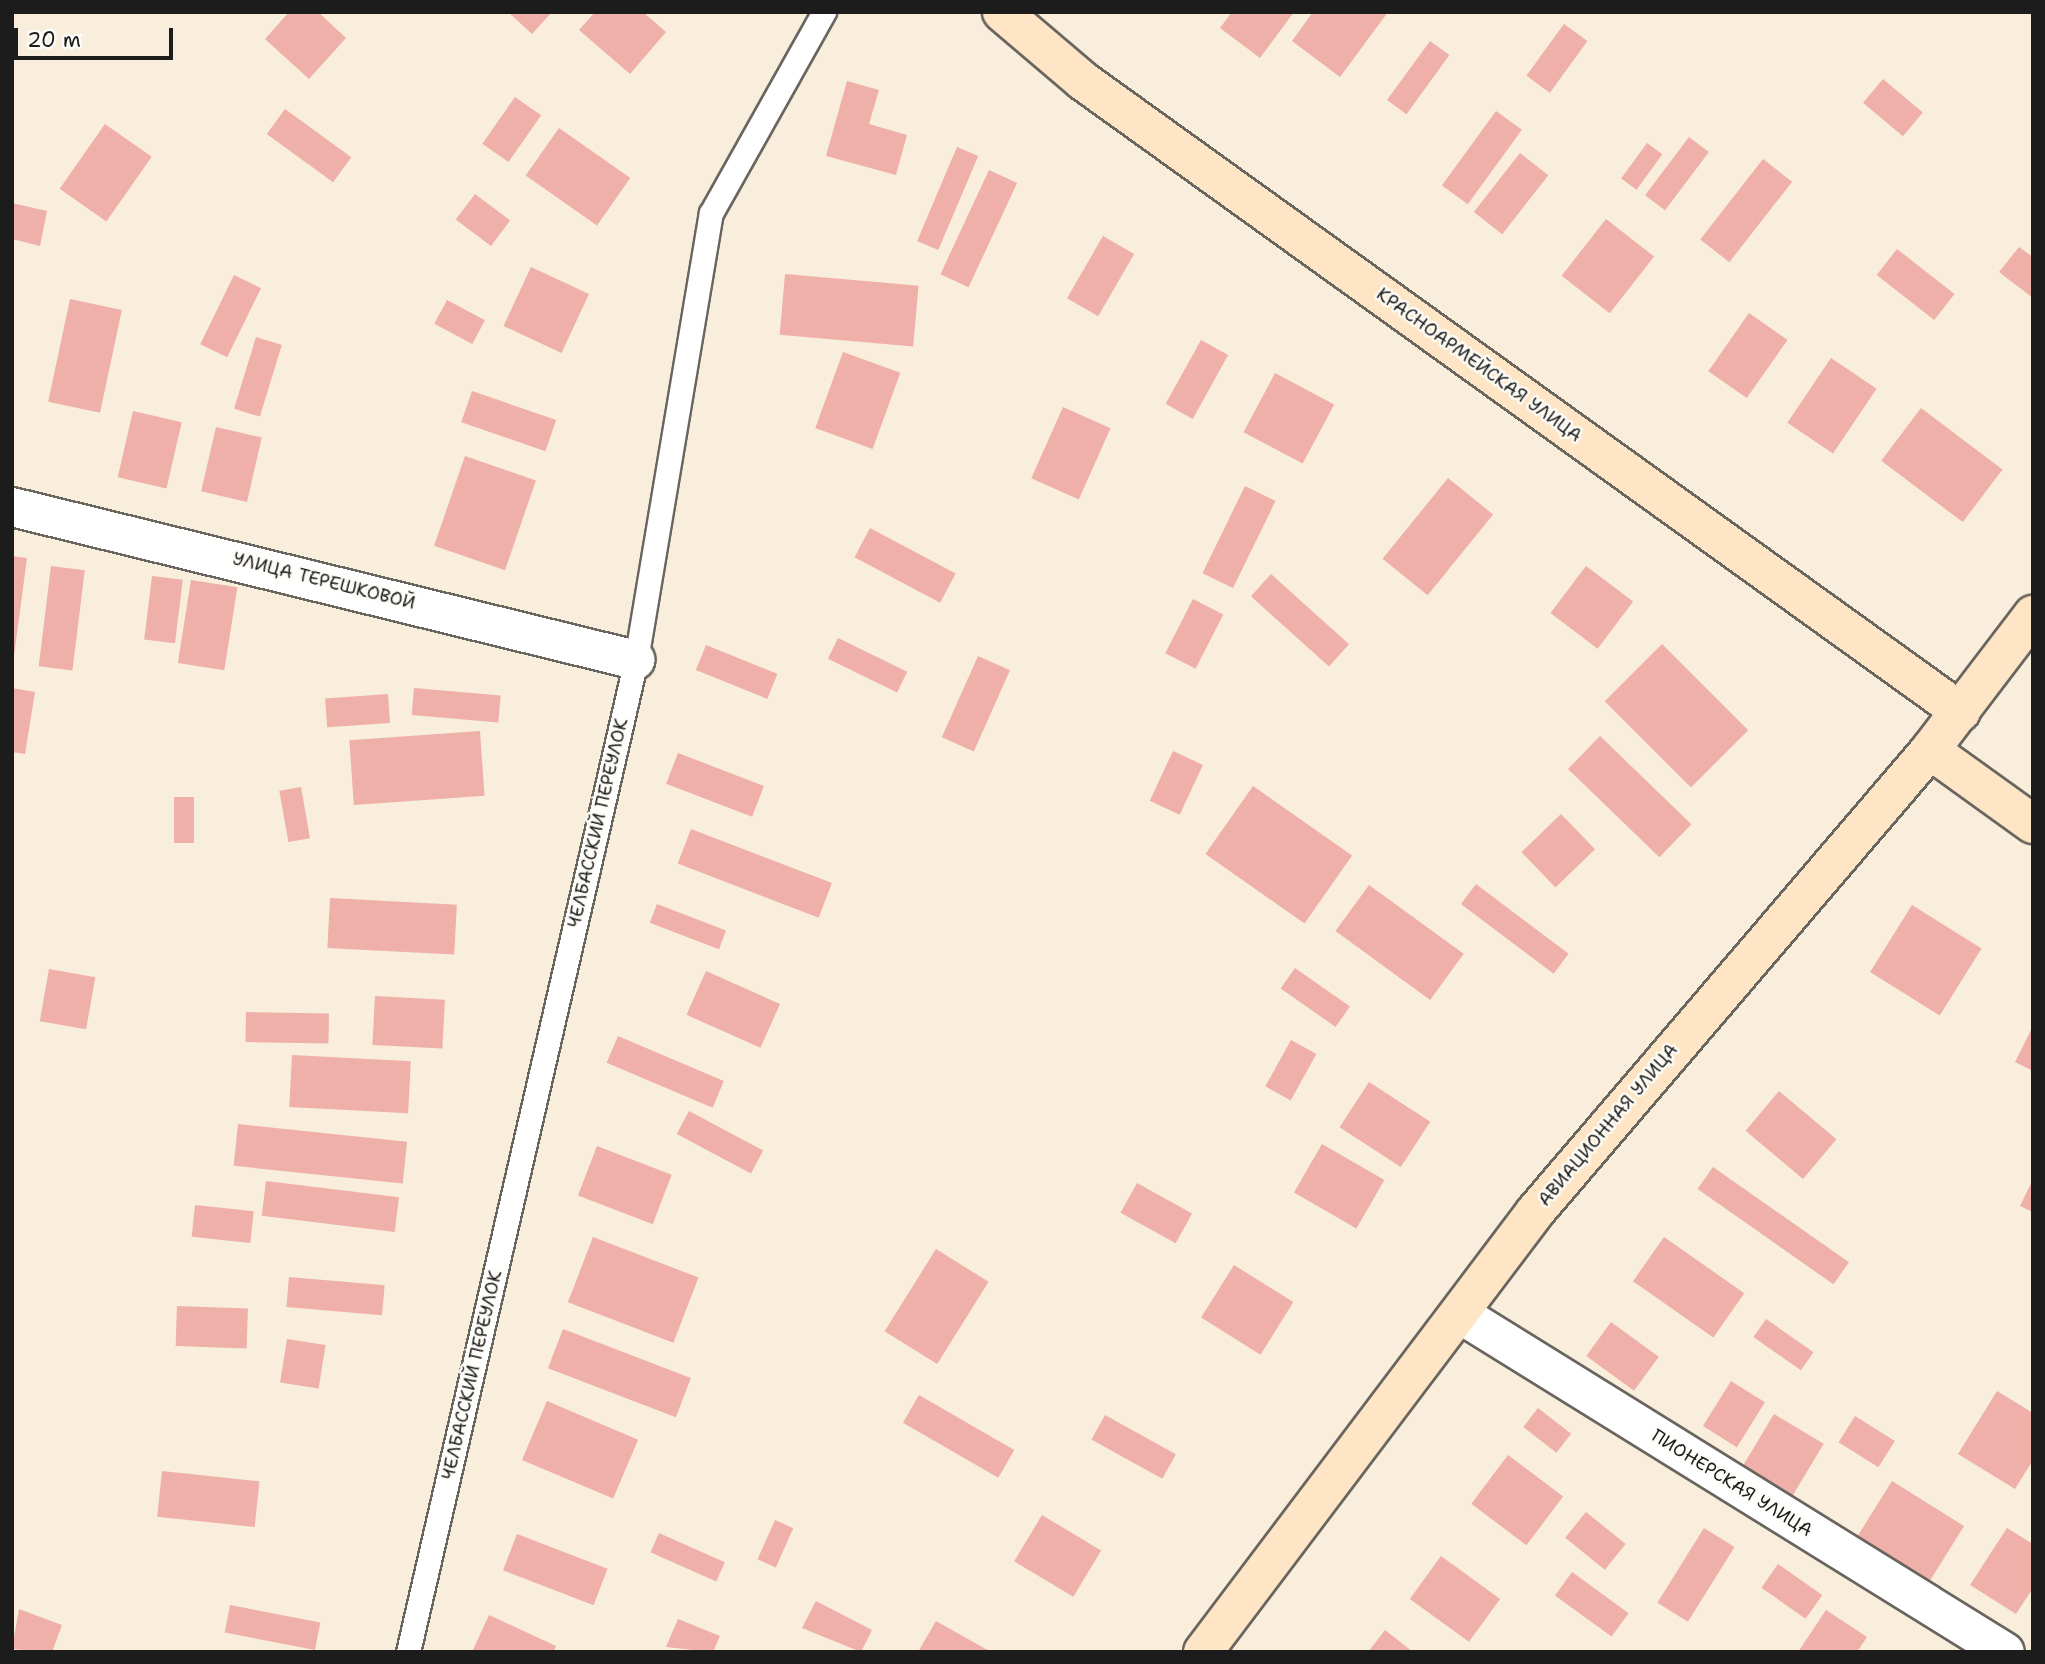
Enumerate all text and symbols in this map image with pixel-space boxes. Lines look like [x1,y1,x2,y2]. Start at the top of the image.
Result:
scale bar [18,14,177,58]
text: 20 m [27,26,81,54]
street label: КРАСНОАРМЕЙСКАЯ УЛИЦА [1372,283,1586,447]
street label: УЛИЦА ТЕРЕШКОВОЙ [231,548,417,614]
street label: ЧЕЛБАССКИЙ ПЕРЕУЛОК [563,716,633,930]
street label: АВИАЦИОННАЯ УЛИЦА [1534,1039,1682,1211]
street label: ЧЕЛБАССКИЙ ПЕРЕУЛОК [437,1268,507,1482]
street label: ПИОНЕРСКАЯ УЛИЦА [1648,1425,1816,1541]

